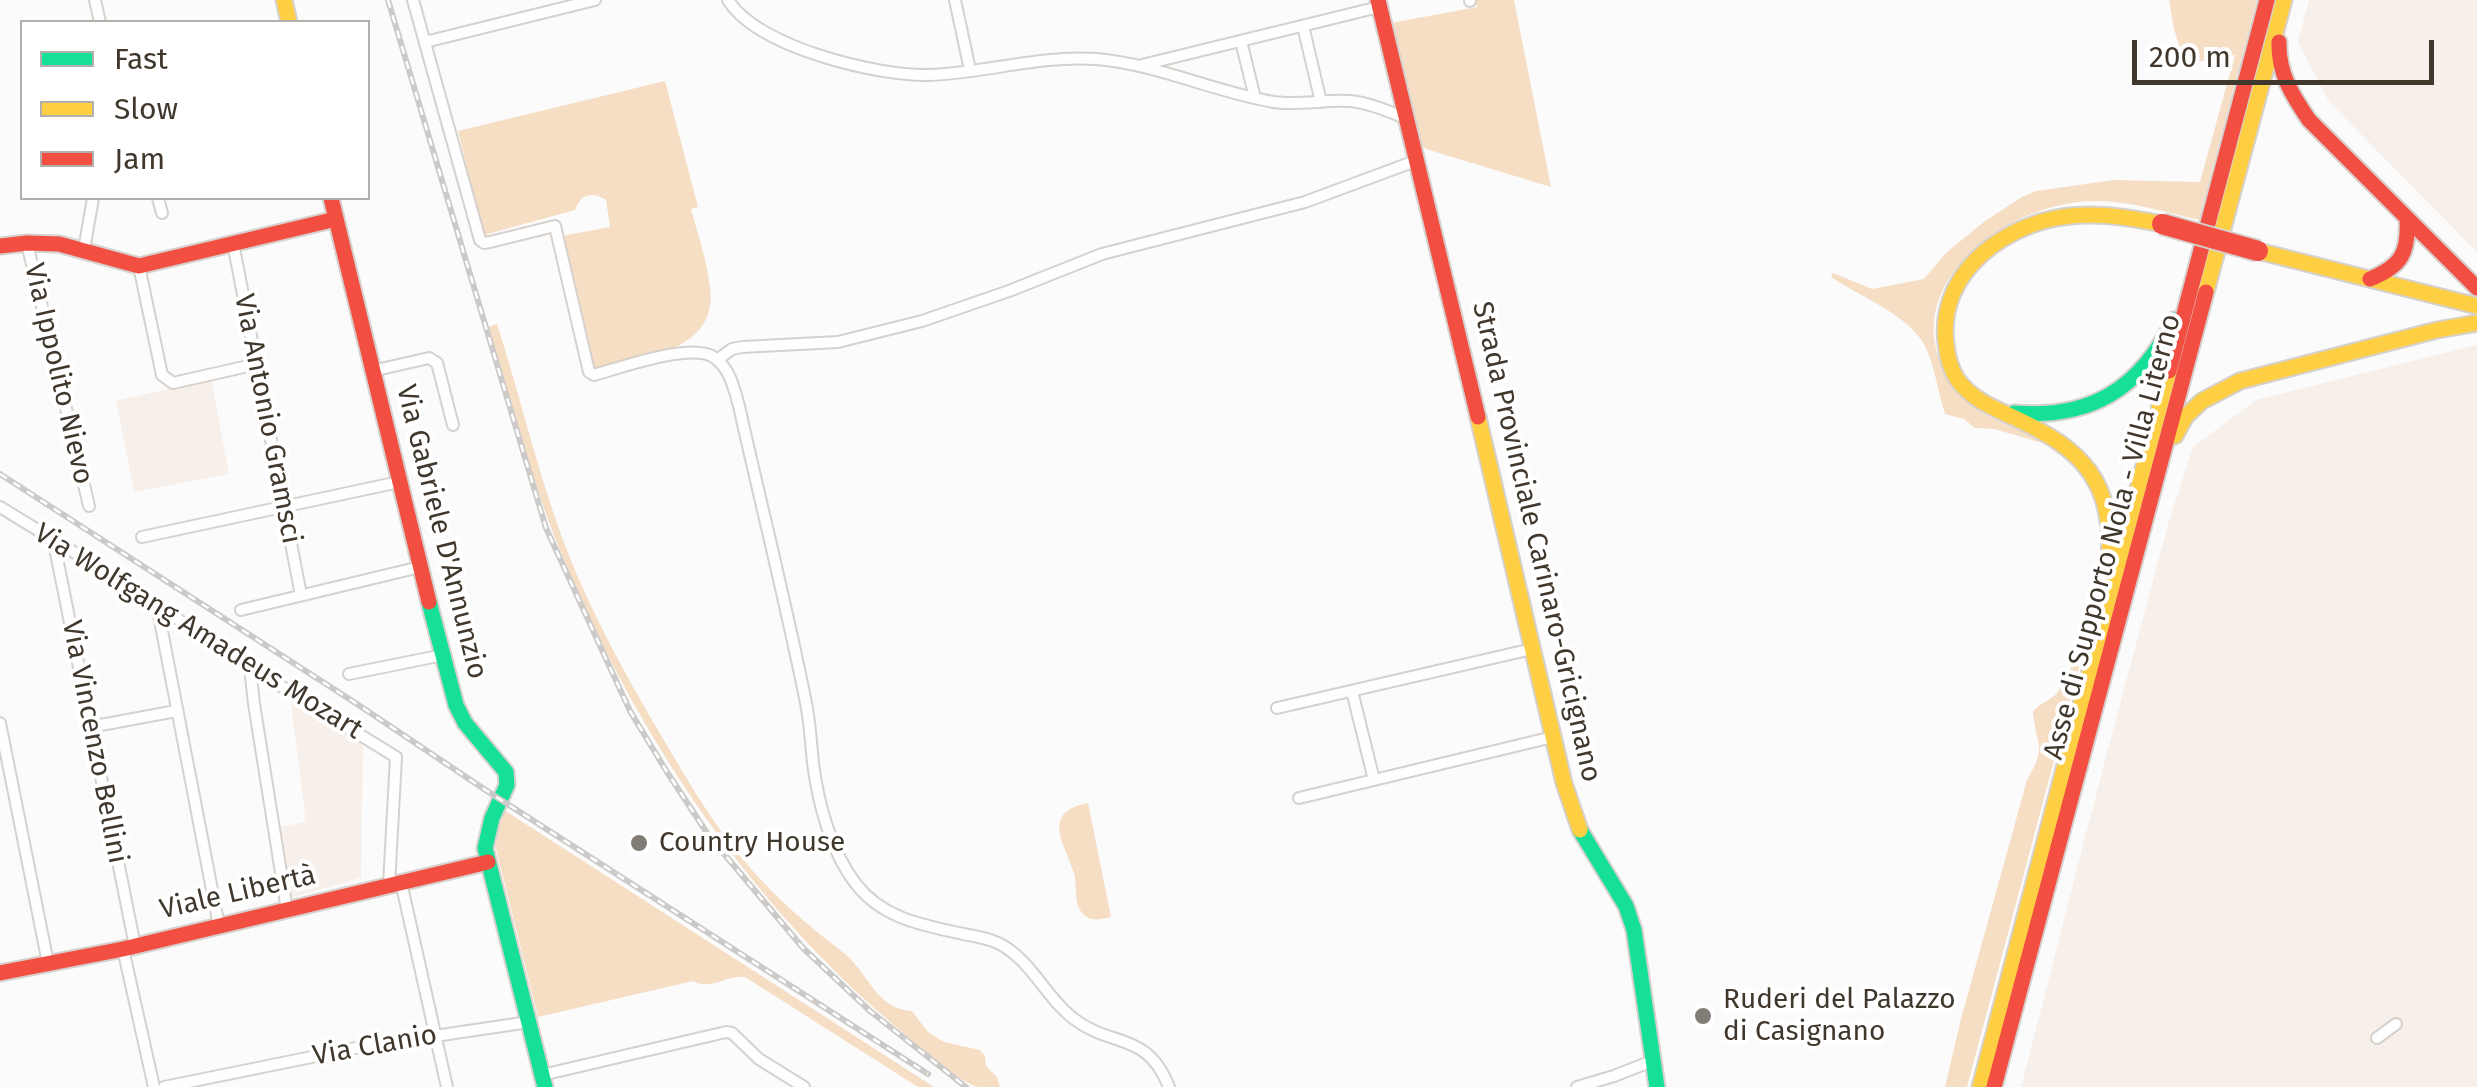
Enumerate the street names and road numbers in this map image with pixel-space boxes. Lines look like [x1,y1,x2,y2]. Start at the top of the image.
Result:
street label: Via Ippolito Nievo [16,260,100,488]
street label: Via Antonio Gramsci [226,291,308,547]
street label: Strada Provinciale Carinaro-Gricignano [1464,299,1608,785]
street label: Asse di Supporto Nola - Villa Literno [2037,311,2189,763]
street label: Via Gabriele D'Annunzio [388,382,494,682]
street label: Via Wolfgang Amadeus Mozart [28,517,368,747]
street label: Via Vincenzo Bellini [54,617,134,867]
street label: Viale Libertà [157,859,319,927]
street label: Via Clanio [310,1019,440,1073]

